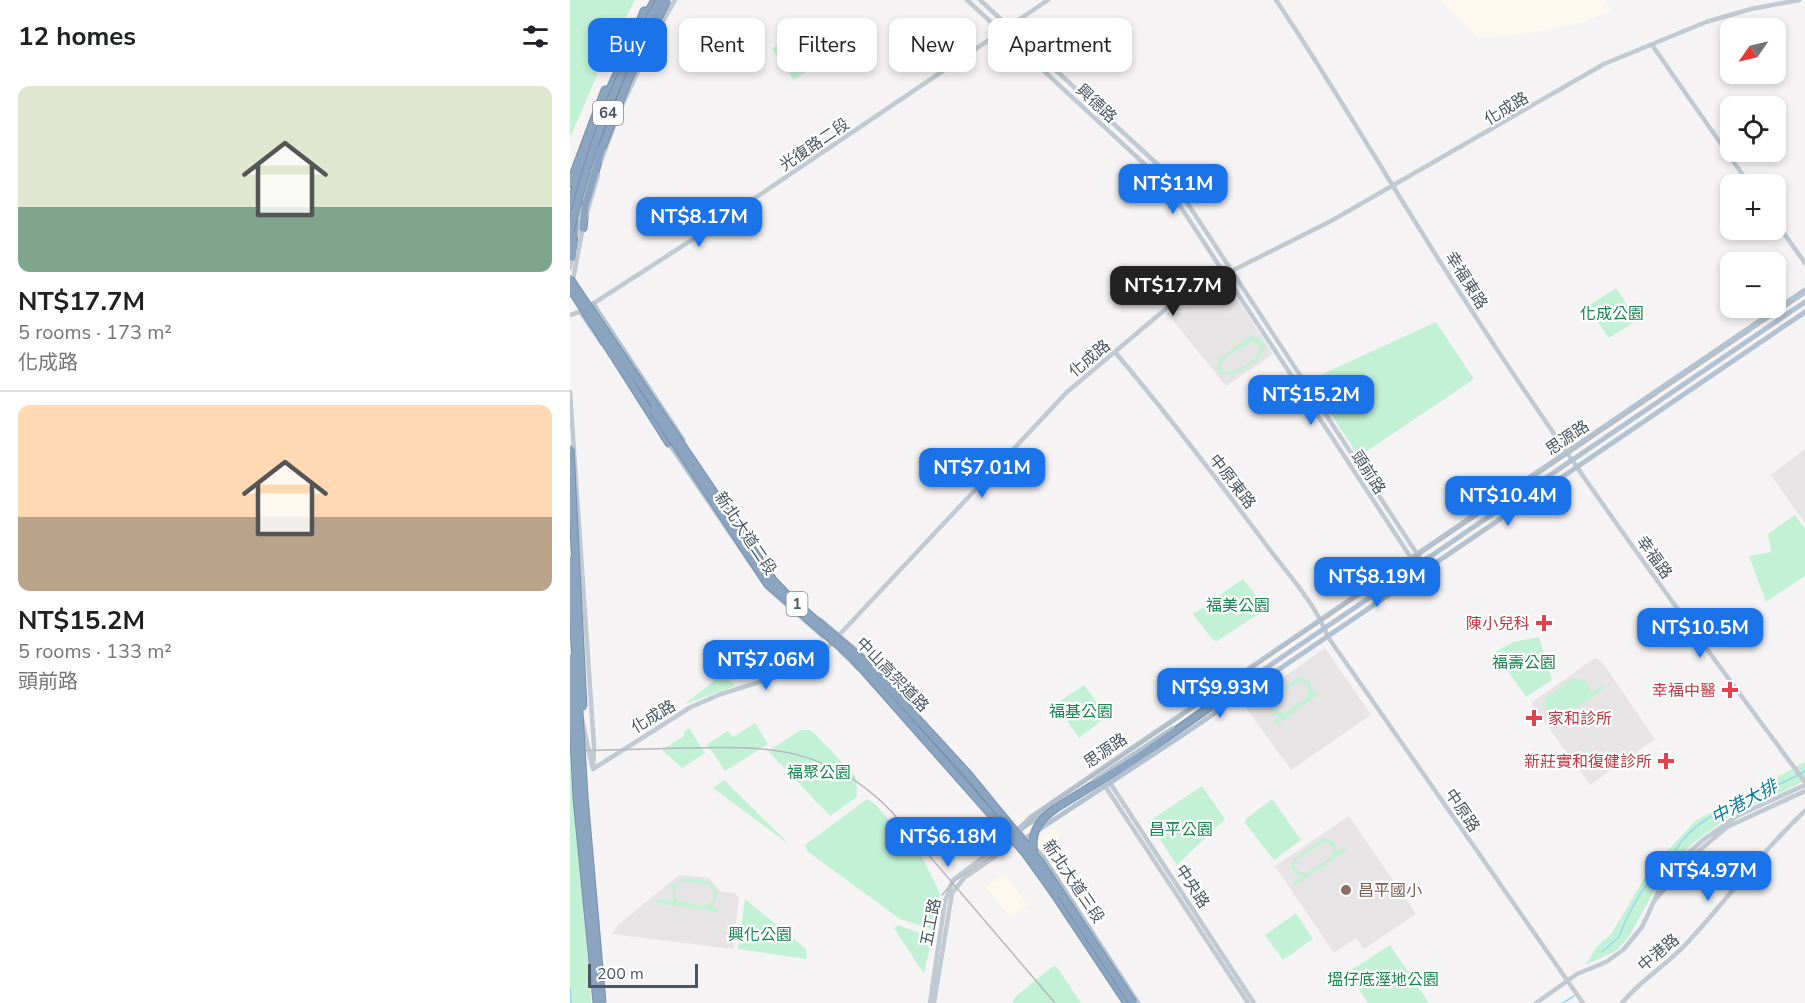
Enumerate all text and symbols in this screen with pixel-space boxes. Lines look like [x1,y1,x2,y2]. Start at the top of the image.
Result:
chip: Buy [588,18,667,72]
chip: Rent [679,18,765,72]
chip: Filters [777,18,877,72]
chip: New [889,18,976,72]
chip: Apartment [988,18,1132,72]
north arrow [1720,18,1786,84]
map controls [1720,18,1786,318]
text: 12 homes [18,19,136,54]
icon: filters [519,20,552,53]
street label: 興德路 [1071,79,1121,128]
street label: 化成路 [1480,87,1533,131]
button: locate [1720,96,1786,162]
road number: 64 [593,101,623,125]
street label: 光復路二段 [775,113,854,176]
icon: home [231,125,339,233]
pin: NT$11M [1124,164,1222,215]
text: NT$11M [1133,170,1213,197]
button: + [1720,174,1786,240]
pin: NT$8.17M [637,197,761,248]
text: NT$8.17M [650,203,748,230]
street label: 幸福東路 [1440,248,1492,314]
button: − [1720,252,1786,318]
pin: NT$17.7M [1111,266,1235,317]
text: NT$17.7M [1124,272,1222,299]
text: NT$17.7M [18,284,145,319]
park label: 化成公園 [1580,303,1644,325]
text: 5 rooms · 173 m² [18,319,172,346]
street label: 化成路 [1064,335,1115,383]
text: 化成路 [18,349,78,376]
pin: NT$15.2M [1249,375,1373,426]
text: NT$15.2M [1262,381,1360,408]
street label: 思源路 [1542,415,1594,460]
icon: home [231,444,339,552]
street label: 頭前路 [1346,446,1390,499]
pin: NT$7.01M [920,448,1044,499]
street label: 中原東路 [1204,450,1261,514]
text: NT$7.01M [933,454,1031,481]
pin: NT$10.4M [1446,476,1570,527]
text: NT$10.4M [1459,482,1557,509]
street label: 新北大道二段 [709,488,781,580]
street label: 幸福路 [1631,532,1677,583]
pin: NT$8.19M [1315,557,1439,608]
text: NT$8.19M [1328,563,1426,590]
road number: 1 [786,592,808,616]
park label: 福美公園 [1206,595,1270,617]
text: NT$15.2M [18,603,145,638]
pin: NT$10.5M [1638,608,1762,659]
place label: 陳小兒科 [1466,613,1530,635]
marker: 陳小兒科 [1535,614,1553,632]
text: NT$10.5M [1651,614,1749,641]
street label: 中山高架道路 [851,633,934,717]
text: 5 rooms · 133 m² [18,638,172,665]
pin: NT$7.06M [704,640,828,691]
text: NT$7.06M [717,646,815,673]
park label: 福壽公園 [1492,652,1556,674]
text: 頭前路 [18,668,78,695]
pin: NT$9.93M [1158,668,1282,719]
text: NT$9.93M [1171,674,1269,701]
place label: 幸福中醫 [1652,680,1716,702]
marker: 幸福中醫 [1721,681,1739,699]
street label: 化成路 [627,695,680,739]
park label: 福基公園 [1049,701,1113,723]
place label: 家和診所 [1548,708,1612,730]
marker: 家和診所 [1525,709,1543,727]
street label: 思源路 [1080,728,1132,773]
place label: 新莊實和復健診所 [1524,751,1652,773]
marker: 新莊實和復健診所 [1657,752,1675,770]
park label: 福聚公園 [787,762,851,784]
water label: 中港大排 [1707,774,1783,829]
street label: 中原路 [1440,785,1485,837]
pin: NT$6.18M [886,817,1010,868]
park label: 昌平公園 [1149,819,1213,841]
text: NT$6.18M [899,823,997,850]
street label: 新北大道三段 [1037,836,1109,928]
pin: NT$4.97M [1646,851,1770,902]
text: NT$4.97M [1659,857,1757,884]
street label: 中央路 [1170,860,1214,913]
place label: 昌平國小 [1358,880,1422,902]
marker: 昌平國小 [1339,883,1353,897]
street label: 五工路 [916,897,946,948]
park label: 興化公園 [728,924,792,946]
street label: 中港路 [1633,929,1684,977]
scale bar [588,961,698,988]
text: 200 m [597,963,644,985]
park label: 塭仔底溼地公園 [1327,969,1439,991]

